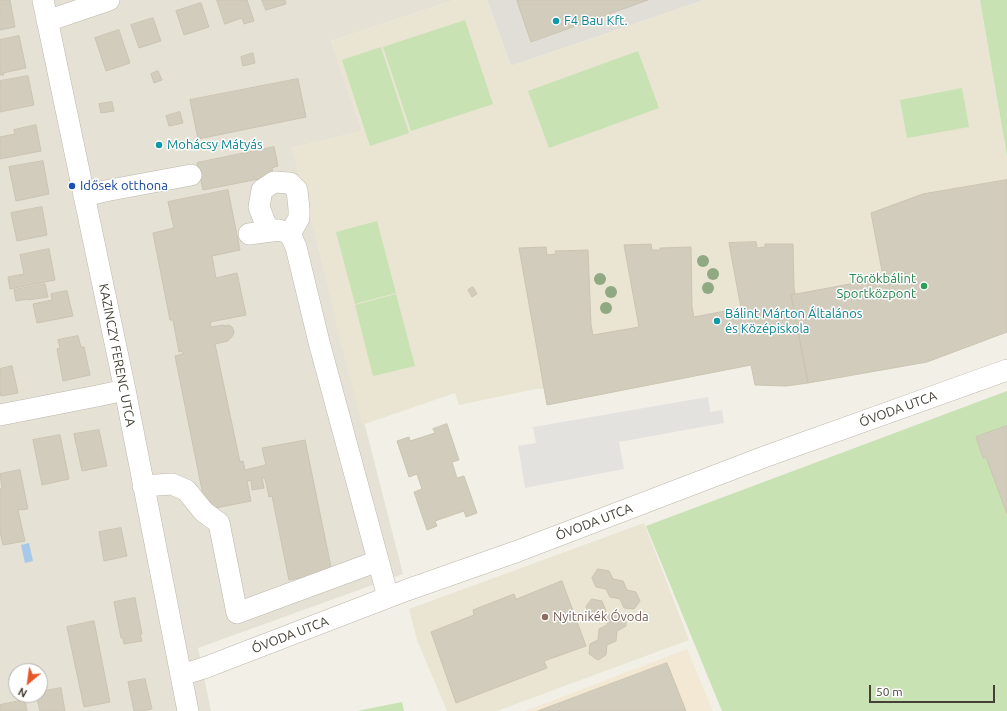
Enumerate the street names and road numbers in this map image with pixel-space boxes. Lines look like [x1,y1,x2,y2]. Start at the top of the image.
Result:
street label: KAZINCZY FERENC UTCA [95,282,139,428]
street label: ÓVODA UTCA [857,388,939,430]
street label: ÓVODA UTCA [553,500,635,544]
street label: ÓVODA UTCA [249,613,331,657]

